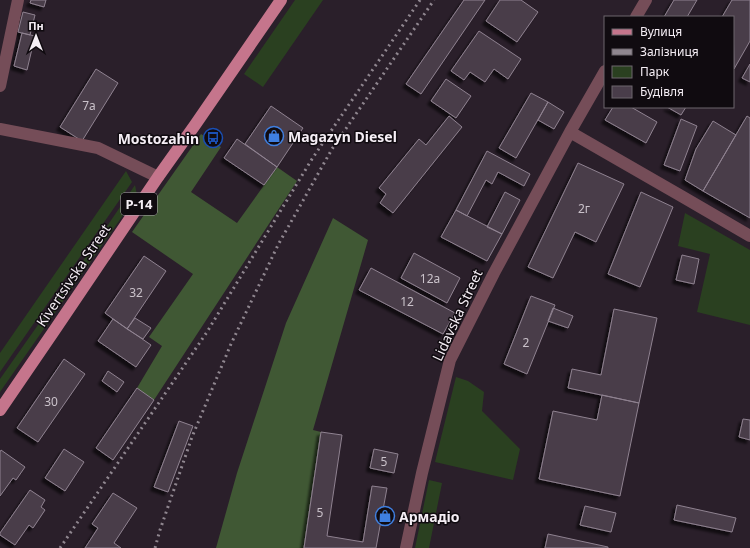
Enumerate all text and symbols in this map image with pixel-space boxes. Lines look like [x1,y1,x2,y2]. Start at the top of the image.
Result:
north arrow [16,16,56,56]
legend [604,16,734,108]
text: Пн [28,18,44,33]
text: Вулиця [640,23,682,40]
text: Залізниця [640,43,699,60]
text: Парк [640,63,670,80]
text: Будівля [640,83,684,100]
house number: 7а [82,97,96,114]
shop icon: Magazyn Diesel [263,125,285,147]
bus stop icon: Mostozahin [202,127,224,149]
place label: Magazyn Diesel [288,127,397,146]
place label: Mostozahin [118,129,199,148]
road number: Р-14 [121,193,157,215]
house number: 2г [578,200,590,217]
street label: Kivertsivska Street [31,220,115,330]
street label: Lidavska Street [427,266,487,364]
house number: 12а [420,270,440,287]
house number: 32 [129,284,143,301]
house number: 12 [400,293,414,310]
house number: 2 [523,334,530,351]
house number: 30 [44,393,58,410]
house number: 5 [381,453,388,470]
house number: 5 [317,504,324,521]
shop icon: Армадіо [374,505,396,527]
place label: Армадіо [399,507,460,526]

